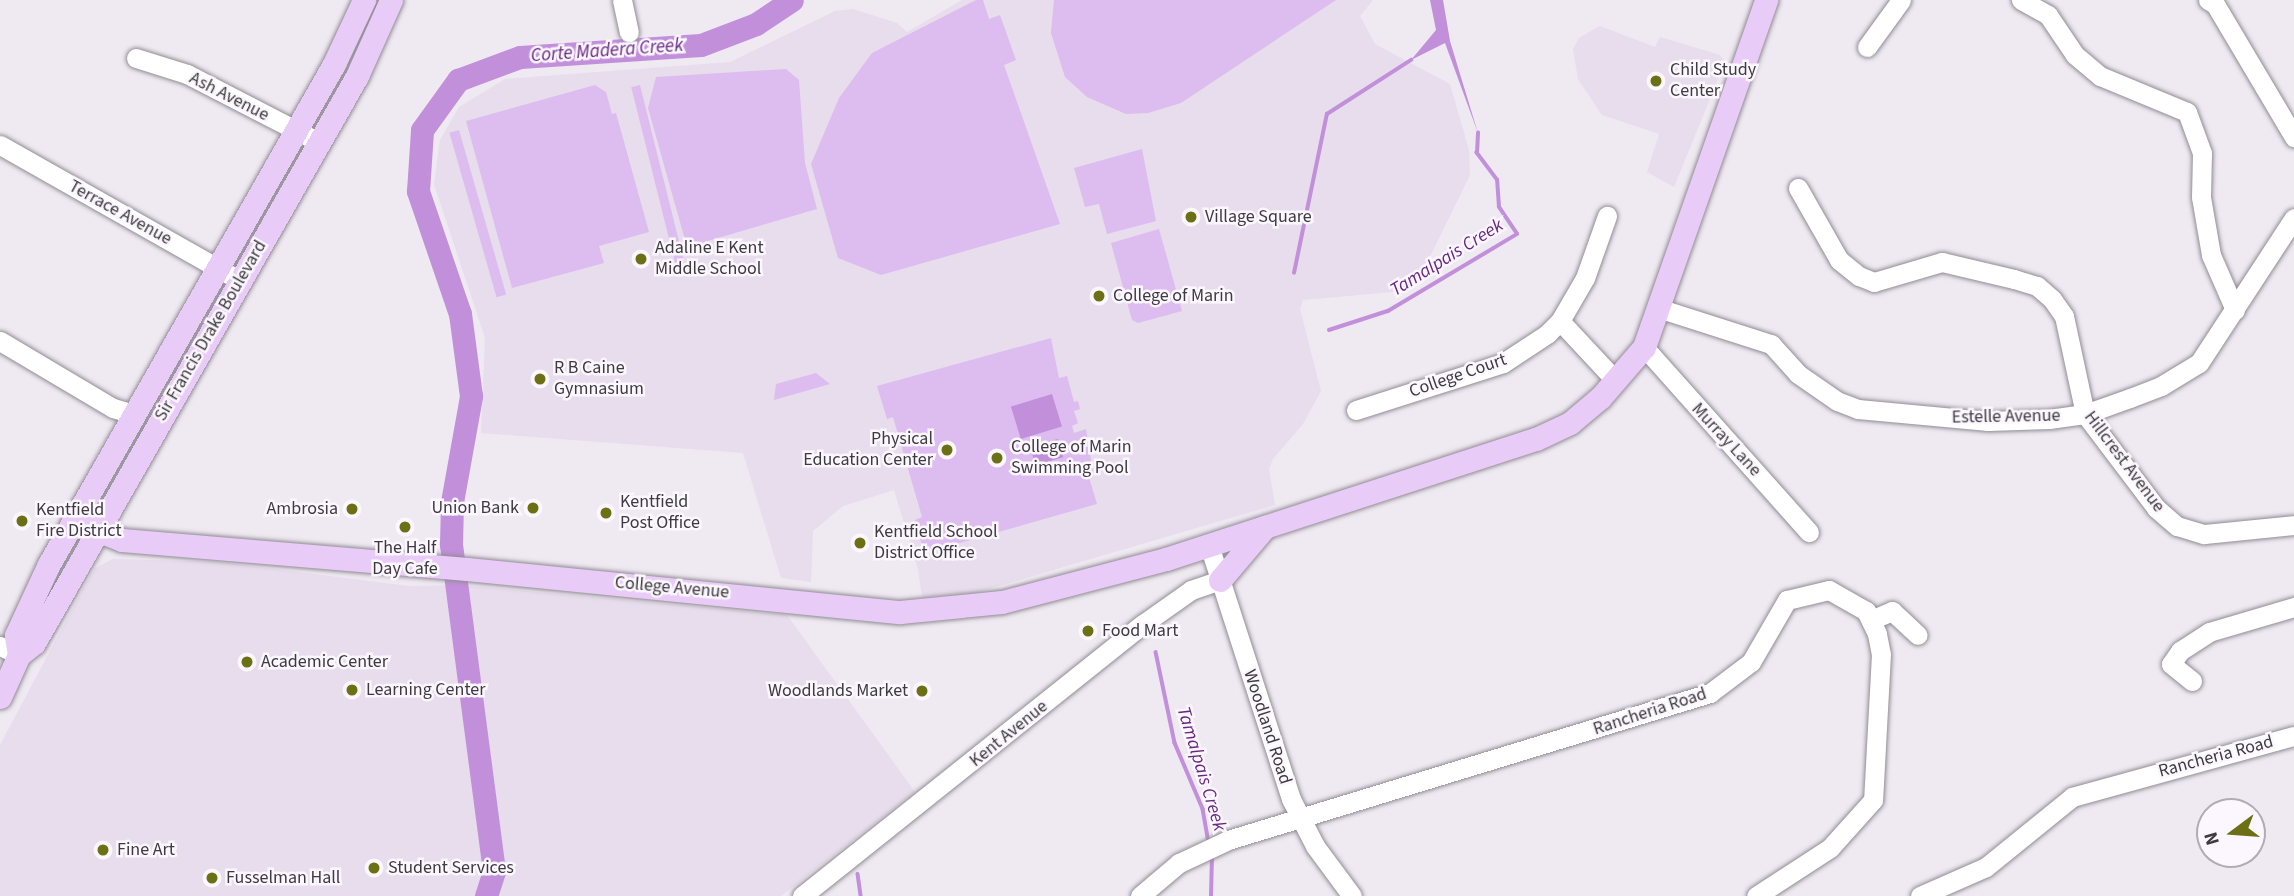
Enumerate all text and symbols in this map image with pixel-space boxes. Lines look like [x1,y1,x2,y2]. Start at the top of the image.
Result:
water label: Corte Madera Creek [530,34,684,68]
place label: Child Study Center [1670,60,1756,102]
street label: Ash Avenue [186,68,272,126]
marker: Child Study Center [1648,73,1664,89]
street label: Terrace Avenue [65,176,175,250]
place label: Village Square [1205,206,1312,228]
marker: Village Square [1183,209,1199,225]
water label: Tamalpais Creek [1386,214,1508,302]
street label: Sir Francis Drake Boulevard [150,237,272,425]
place label: Adaline E Kent Middle School [655,238,763,280]
marker: Adaline E Kent Middle School [633,251,649,267]
place label: College of Marin [1113,285,1234,307]
marker: College of Marin [1091,288,1107,304]
street label: College Court [1407,349,1509,403]
place label: R B Caine Gymnasium [554,358,644,400]
marker: R B Caine Gymnasium [532,371,548,387]
street label: Murray Lane [1687,399,1765,481]
street label: Estelle Avenue [1952,405,2060,429]
street label: Hillcrest Avenue [2079,407,2169,517]
place label: Physical Education Center [803,429,933,472]
place label: College of Marin Swimming Pool [1011,437,1132,480]
marker: Physical Education Center [939,442,955,458]
marker: College of Marin Swimming Pool [989,450,1005,466]
place label: Kentfield Post Office [620,492,700,534]
place label: Union Bank [432,497,519,519]
place label: Ambrosia [267,498,338,520]
place label: Kentfield Fire District [36,500,121,542]
marker: Union Bank [525,500,541,516]
marker: Ambrosia [344,501,360,517]
marker: Kentfield Post Office [598,505,614,521]
marker: Kentfield Fire District [14,513,30,529]
marker: The Half Day Cafe [397,519,413,535]
place label: Kentfield School District Office [874,522,998,564]
marker: Kentfield School District Office [852,535,868,551]
place label: The Half Day Cafe [372,538,438,580]
street label: College Avenue [614,572,730,604]
place label: Food Mart [1102,620,1178,642]
marker: Food Mart [1080,623,1096,639]
place label: Academic Center [261,651,388,673]
marker: Academic Center [239,654,255,670]
street label: Woodland Road [1238,667,1296,787]
place label: Learning Center [366,679,485,701]
place label: Woodlands Market [768,680,908,702]
marker: Learning Center [344,682,360,698]
marker: Woodlands Market [914,683,930,699]
street label: Rancheria Road [1591,683,1709,741]
street label: Kent Avenue [966,696,1052,772]
water label: Tamalpais Creek [1171,704,1231,834]
street label: Rancheria Road [2156,731,2276,783]
north arrow [2196,798,2266,868]
text: N [2198,829,2227,848]
place label: Fine Art [117,839,175,861]
marker: Fine Art [95,842,111,858]
place label: Student Services [388,857,514,879]
marker: Student Services [366,860,382,876]
place label: Fusselman Hall [226,867,340,889]
marker: Fusselman Hall [204,870,220,886]

